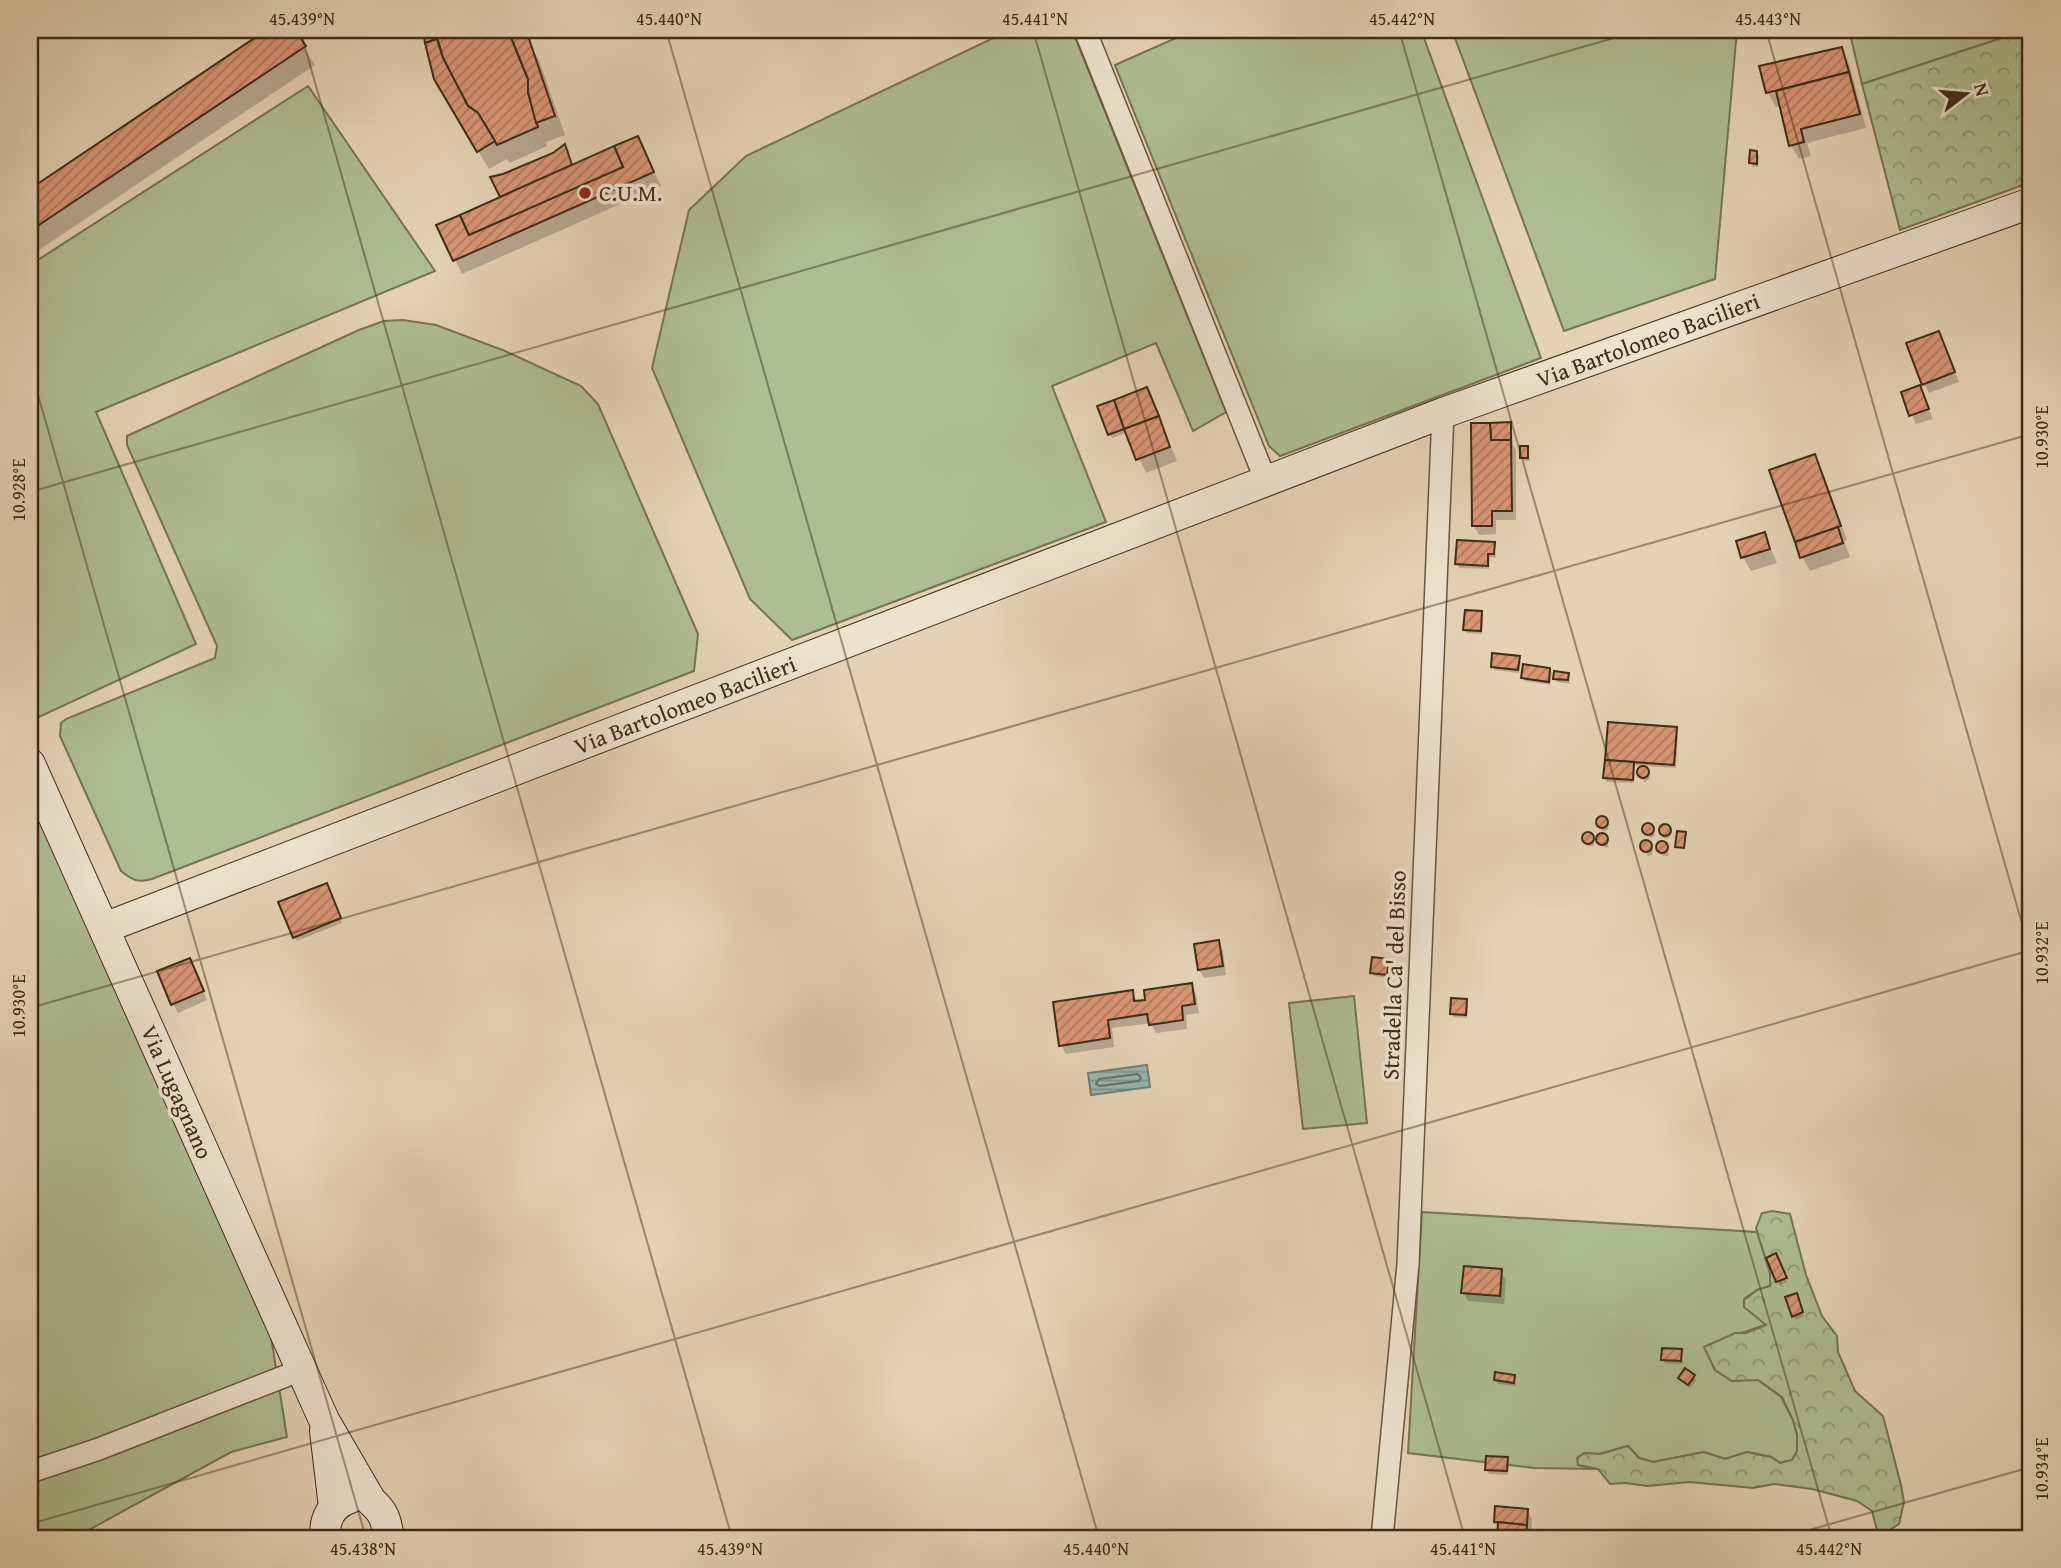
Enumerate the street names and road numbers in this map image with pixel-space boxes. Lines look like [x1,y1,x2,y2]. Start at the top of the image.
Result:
street label: Via Bartolomeo Bacilieri [1532,284,1764,395]
street label: Via Bartolomeo Bacilieri [569,647,801,762]
street label: Stradella Ca' del Bisso [1373,870,1414,1080]
street label: Via Lugagnano [133,1020,222,1164]

